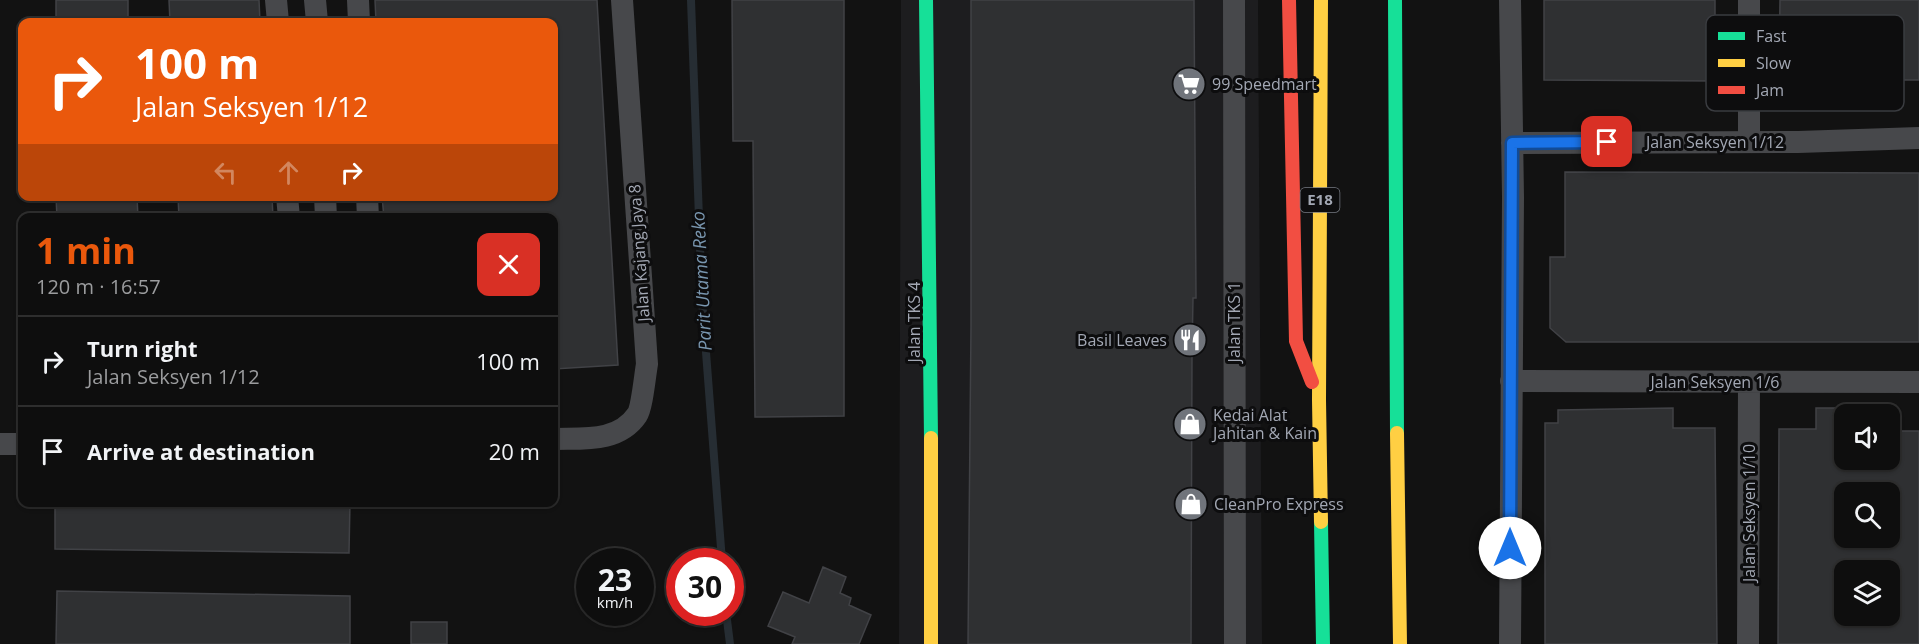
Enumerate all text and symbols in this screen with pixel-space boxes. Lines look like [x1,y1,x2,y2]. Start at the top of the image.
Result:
legend [1706,15,1904,111]
text: Fast [1756,25,1787,47]
text: 100 m [135,34,259,91]
icon: right [36,42,114,120]
text: Slow [1756,52,1791,74]
supermarket icon: 99 Speedmart [1171,66,1207,102]
place label: 99 Speedmart [1212,73,1317,95]
text: Jam [1754,79,1784,101]
text: Jalan Seksyen 1/12 [135,88,368,125]
pin [1581,116,1632,167]
icon: arrive [1590,125,1623,158]
street label: Jalan Seksyen 1/12 [1644,131,1784,153]
icon: left [209,156,242,189]
icon: ahead [272,156,305,189]
icon: right [335,156,368,189]
street label: Jalan Kajang Jaya 8 [623,184,655,324]
road number: E18 [1300,188,1340,212]
water label: Parit Utama Reko [685,211,717,351]
text: 1 min [36,226,136,275]
button: close [477,233,540,296]
text: 120 m · 16:57 [36,273,161,300]
street label: Jalan TKS 4 [903,282,925,364]
street label: Jalan TKS 1 [1223,282,1245,364]
restaurant icon: Basil Leaves [1172,322,1208,358]
place label: Basil Leaves [1077,329,1167,351]
text: Turn right [87,333,198,363]
icon: right [36,345,69,378]
text: 100 m [476,346,540,376]
text: Jalan Seksyen 1/12 [87,363,260,390]
street label: Jalan Seksyen 1/6 [1648,371,1780,393]
place label: Kedai Alat Jahitan & Kain [1211,404,1317,444]
map controls [1834,404,1900,626]
button: sound [1834,404,1900,470]
shop icon: Kedai Alat Jahitan & Kain [1172,406,1208,442]
icon: arrive [36,435,69,468]
text: Arrive at destination [87,436,315,466]
text: 20 m [489,436,540,466]
street label: Jalan Seksyen 1/10 [1738,444,1760,584]
button: search [1834,482,1900,548]
shop icon: CleanPro Express [1173,486,1209,522]
place label: CleanPro Express [1214,493,1344,515]
position arrow [1478,516,1542,580]
speed limit sign: 30 [666,548,744,626]
text: 23 [598,559,632,600]
button: layers [1834,560,1900,626]
text: km/h [597,592,633,612]

